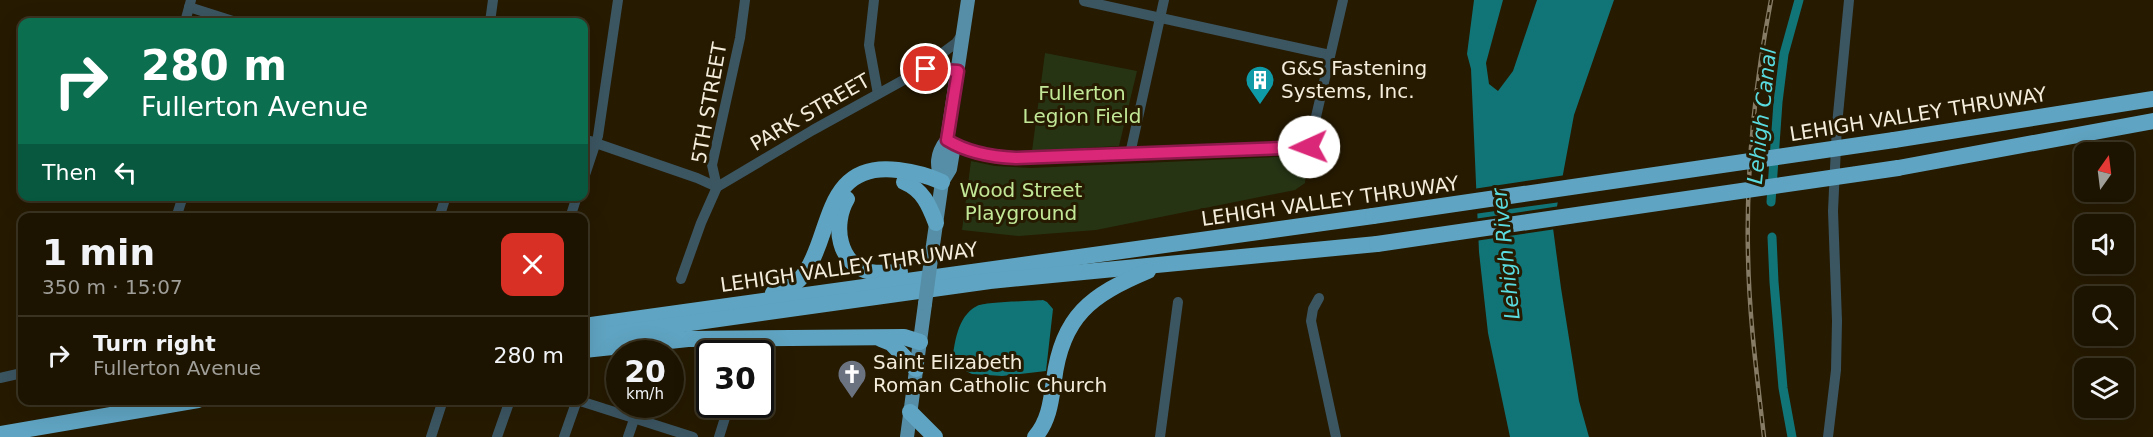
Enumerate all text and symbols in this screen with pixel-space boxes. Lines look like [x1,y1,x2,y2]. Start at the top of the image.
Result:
street label: 5TH STREET [687,40,732,165]
text: 280 m [141,41,287,90]
icon: right [42,42,120,120]
pin [900,43,951,94]
water label: Lehigh Canal [1743,47,1781,185]
icon: arrive [909,52,942,85]
place label: G&S Fastening Systems, Inc. [1281,56,1427,103]
building icon: G&S Fastening Systems, Inc. [1244,64,1276,106]
street label: PARK STREET [746,68,875,156]
park label: Fullerton Legion Field [1023,81,1141,128]
street label: LEHIGH VALLEY THRUWAY [1788,82,2049,146]
text: Fullerton Avenue [141,91,368,122]
position arrow [1277,115,1341,179]
north arrow [2074,142,2134,202]
map controls [2074,142,2134,418]
icon: left [109,156,142,189]
text: Then [42,160,97,185]
street label: LEHIGH VALLEY THRUWAY [1200,171,1461,231]
park label: Wood Street Playground [960,178,1083,225]
water label: Lehigh River [1487,186,1525,321]
button: sound [2074,214,2134,274]
text: 1 min [42,232,155,273]
button: close [501,233,564,296]
street label: LEHIGH VALLEY THRUWAY [719,237,980,297]
text: 350 m · 15:07 [42,275,183,299]
button: search [2074,286,2134,346]
text: Turn right [93,331,216,356]
icon: right [42,339,75,372]
speed limit sign: 30 [696,340,774,418]
text: 280 m [494,343,564,368]
place label: Saint Elizabeth Roman Catholic Church [873,350,1107,397]
text: 20 [624,354,666,389]
text: Fullerton Avenue [93,356,261,380]
church icon: Saint Elizabeth Roman Catholic Church [836,358,868,400]
button: layers [2074,358,2134,418]
text: km/h [626,385,664,403]

